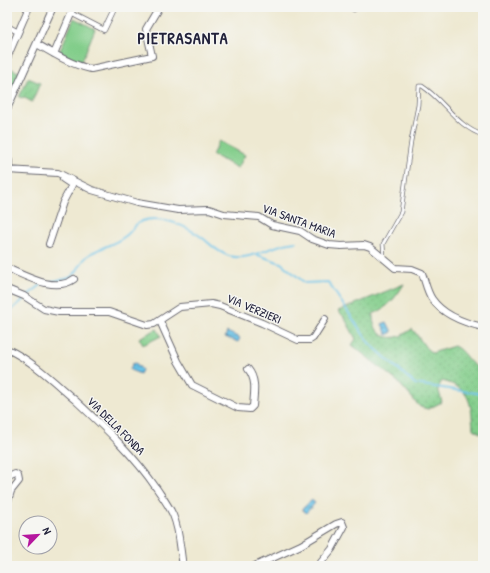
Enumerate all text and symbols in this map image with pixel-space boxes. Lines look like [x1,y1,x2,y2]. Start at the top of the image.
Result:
district label: PIETRASANTA [137,27,229,49]
street label: VIA SANTA MARIA [260,199,339,242]
street label: VIA VERZIERI [224,289,284,328]
street label: VIA DELLA FONDA [84,393,149,459]
north arrow [18,515,58,555]
text: N [39,525,55,537]

